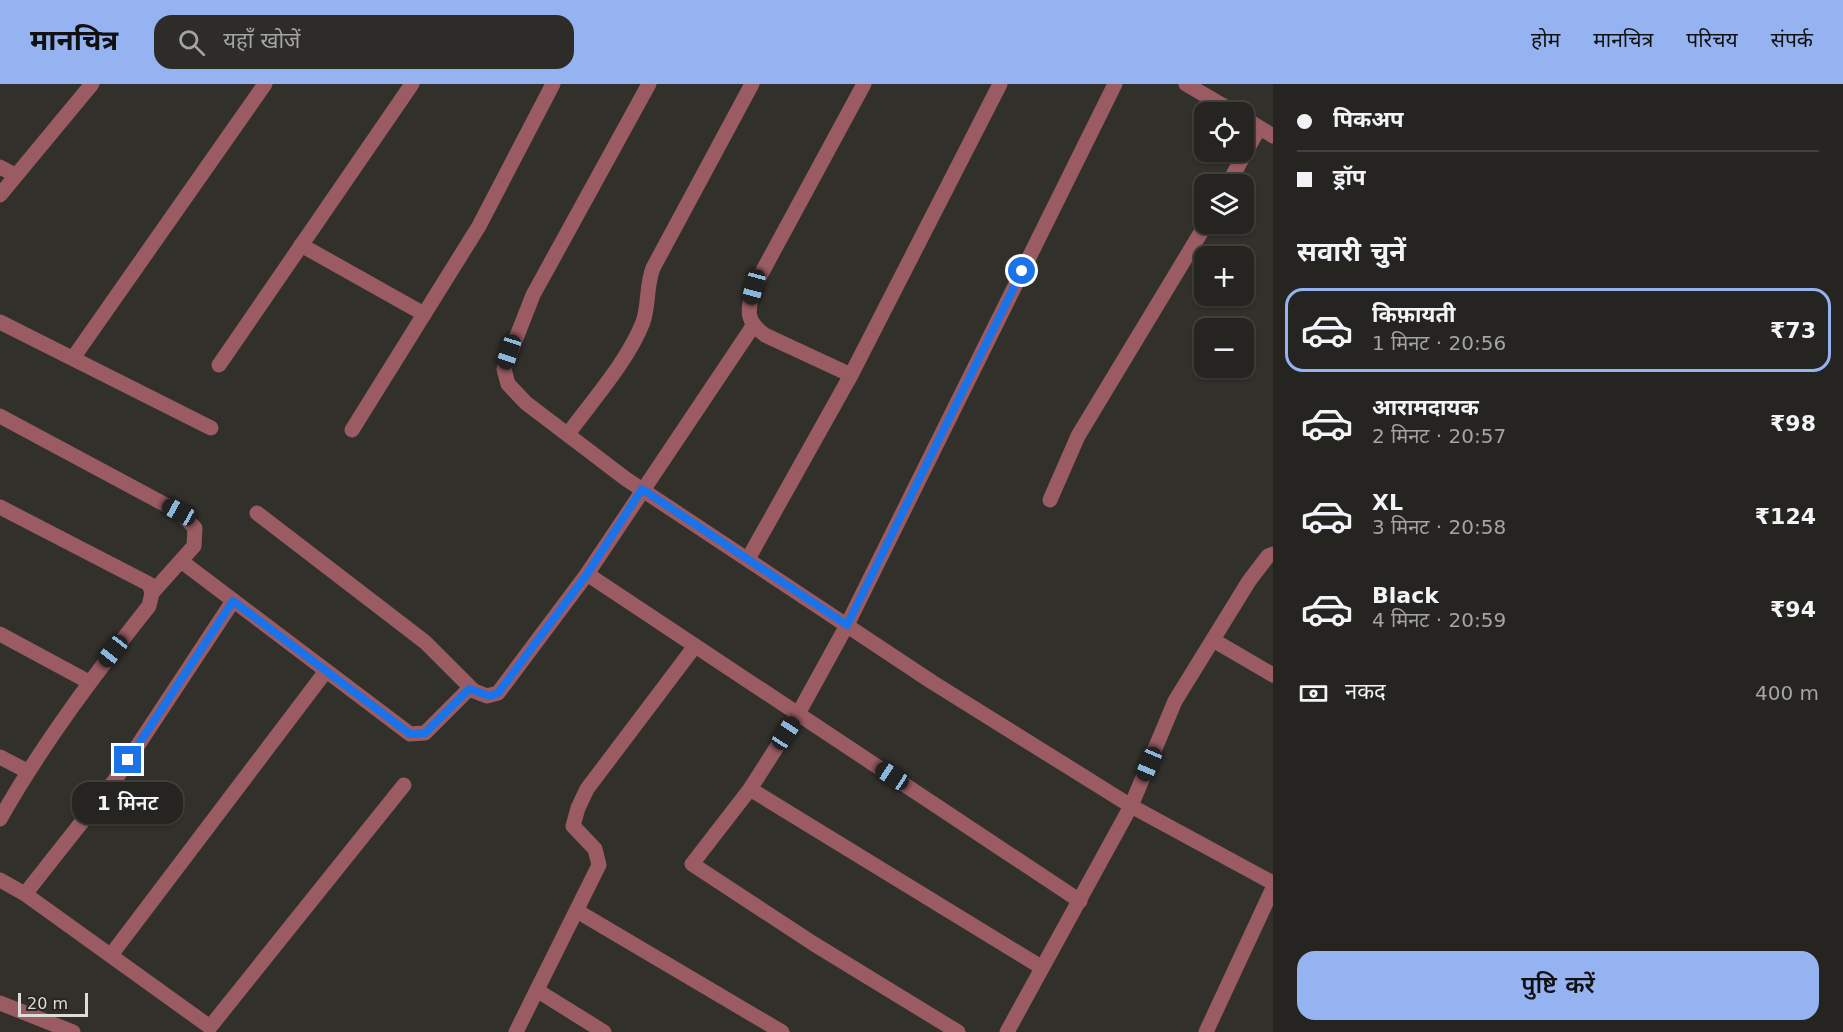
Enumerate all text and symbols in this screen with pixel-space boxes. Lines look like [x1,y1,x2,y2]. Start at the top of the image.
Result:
search box [154,15,574,69]
text: मानचित्र [30,24,118,57]
icon: search [175,26,208,59]
text: यहाँ खोजें [223,28,300,53]
text: होम [1531,28,1560,52]
text: मानचित्र [1593,28,1653,52]
text: परिचय [1686,28,1738,52]
text: संपर्क [1771,28,1813,52]
map controls [1194,102,1254,378]
button: locate [1194,102,1254,162]
text: पिकअप [1333,107,1404,132]
text: ड्रॉप [1333,165,1366,190]
button: layers [1194,174,1254,234]
text: सवारी चुनें [1297,236,1406,267]
button: + [1194,246,1254,306]
route start [1008,257,1035,284]
car [741,267,767,307]
text: किफ़ायती [1372,302,1456,327]
icon: car [1300,303,1354,357]
button: − [1194,318,1254,378]
text: ₹73 [1770,318,1816,343]
text: 1 मिनट · 20:56 [1372,331,1506,355]
car [495,332,523,372]
text: आरामदायक [1372,395,1479,420]
icon: car [1300,396,1354,450]
text: ₹98 [1770,411,1816,436]
text: 2 मिनट · 20:57 [1372,424,1506,448]
icon: car [1300,489,1354,543]
text: XL [1372,490,1403,515]
car [159,495,199,529]
text: ₹124 [1755,504,1816,529]
text: 3 मिनट · 20:58 [1372,515,1506,539]
icon: car [1300,582,1354,636]
text: Black [1372,583,1439,608]
text: ₹94 [1770,597,1816,622]
text: 4 मिनट · 20:59 [1372,608,1506,632]
car [95,631,131,671]
icon: cash [1297,677,1330,710]
text: नकद [1345,679,1386,704]
text: 400 m [1755,681,1819,705]
car [769,713,803,753]
car [1134,744,1164,784]
route end [114,746,141,773]
car [872,759,912,793]
callout: 1 मिनट [72,781,184,823]
text: 1 मिनट [97,791,158,815]
button: पुष्टि करें [1297,951,1819,1020]
scale bar [18,990,88,1018]
text: 20 m [27,994,68,1013]

